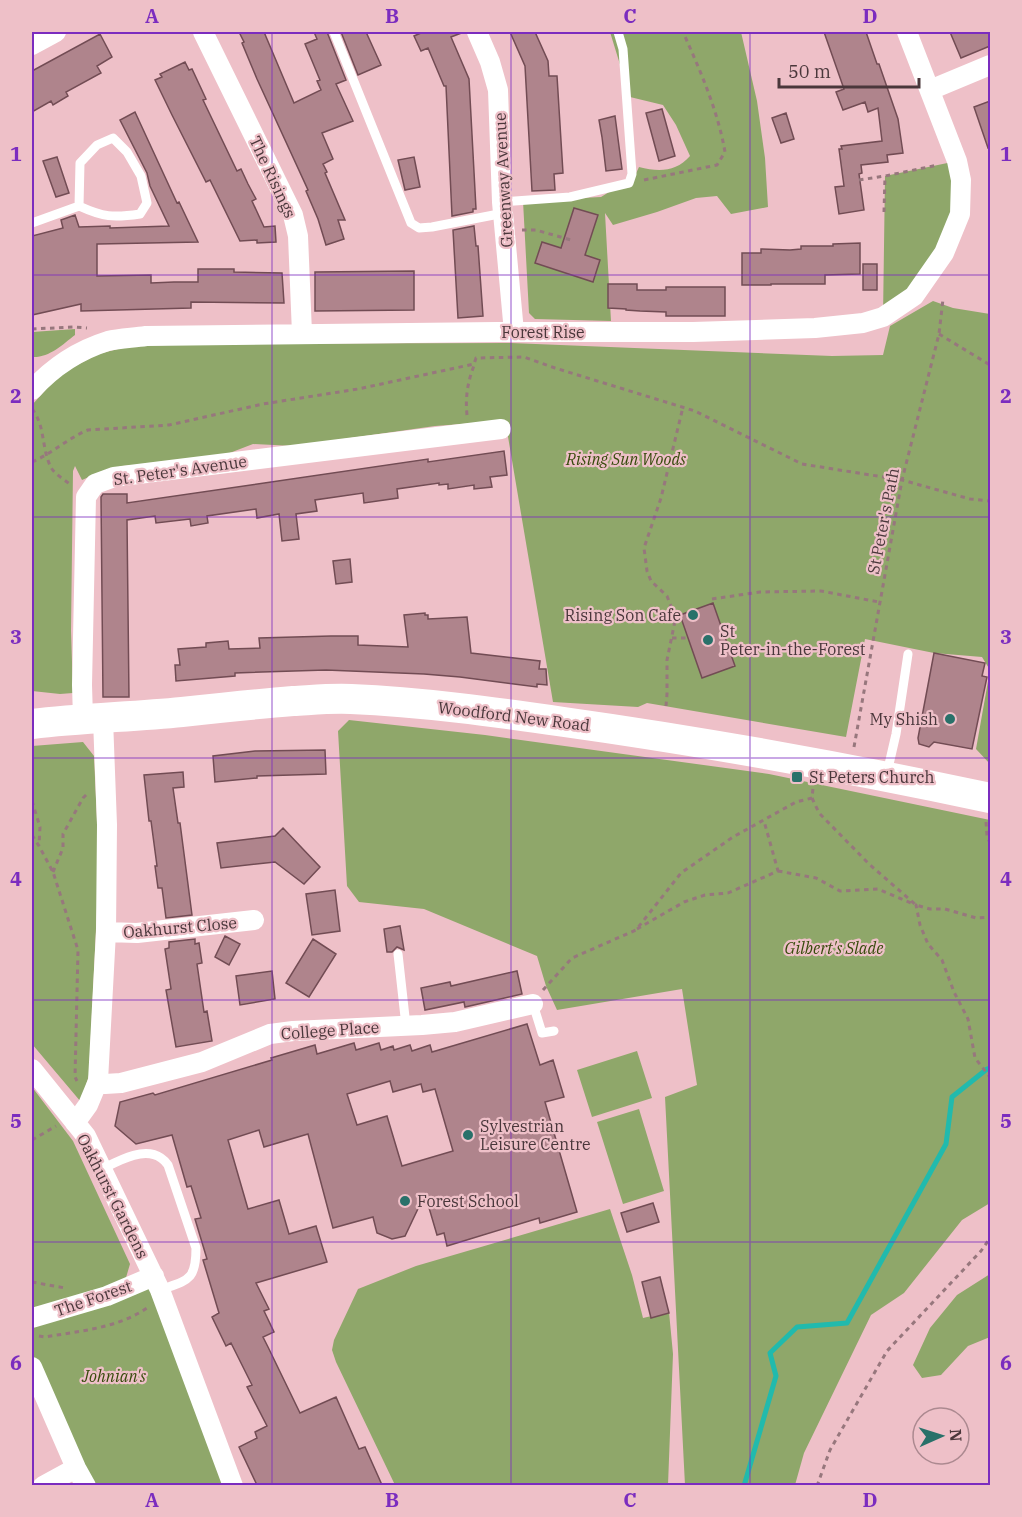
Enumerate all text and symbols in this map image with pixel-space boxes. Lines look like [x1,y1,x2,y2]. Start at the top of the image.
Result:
text: A [145,2,159,29]
text: B [385,2,399,29]
text: C [623,2,637,29]
text: D [862,2,878,29]
scale bar [779,51,918,89]
text: 50 m [788,60,831,83]
street label: Greenway Avenue [489,112,517,248]
street label: The Risings [245,133,301,221]
text: 1 [10,140,22,167]
text: 1 [1000,140,1012,167]
street label: Forest Rise [501,322,585,342]
text: 2 [10,382,22,409]
text: 2 [1000,382,1012,409]
park label: Rising Sun Woods [565,449,686,469]
street label: St. Peter's Avenue [112,451,248,489]
street label: St Peter's Path [863,466,903,576]
place label: Rising Son Cafe [565,605,681,625]
marker: Rising Son Cafe [686,608,700,622]
place label: St Peter-in-the-Forest [720,621,866,659]
text: 3 [10,623,22,650]
text: 3 [1000,623,1012,650]
marker: St Peter-in-the-Forest [701,633,715,647]
street label: Woodford New Road [437,697,591,735]
place label: My Shish [870,709,938,729]
marker: My Shish [943,712,957,726]
place label: St Peters Church [809,767,934,787]
marker: St Peters Church [790,770,804,784]
text: 4 [10,865,22,892]
text: 4 [1000,865,1012,892]
street label: Oakhurst Close [122,912,238,942]
park label: Gilbert's Slade [785,938,883,958]
street label: College Place [280,1017,380,1043]
text: 5 [10,1107,22,1134]
text: 5 [1000,1107,1012,1134]
place label: Sylvestrian Leisure Centre [480,1116,591,1154]
marker: Sylvestrian Leisure Centre [461,1128,475,1142]
street label: Oakhurst Gardens [73,1130,153,1262]
place label: Forest School [417,1191,519,1211]
marker: Forest School [398,1194,412,1208]
street label: The Forest [52,1275,134,1320]
text: 6 [10,1349,22,1376]
text: 6 [1000,1349,1012,1376]
park label: Johnian's [81,1366,146,1386]
north arrow [911,1406,971,1466]
text: N [946,1428,966,1442]
text: A [145,1486,159,1513]
text: B [385,1486,399,1513]
text: C [623,1486,637,1513]
text: D [862,1486,878,1513]

